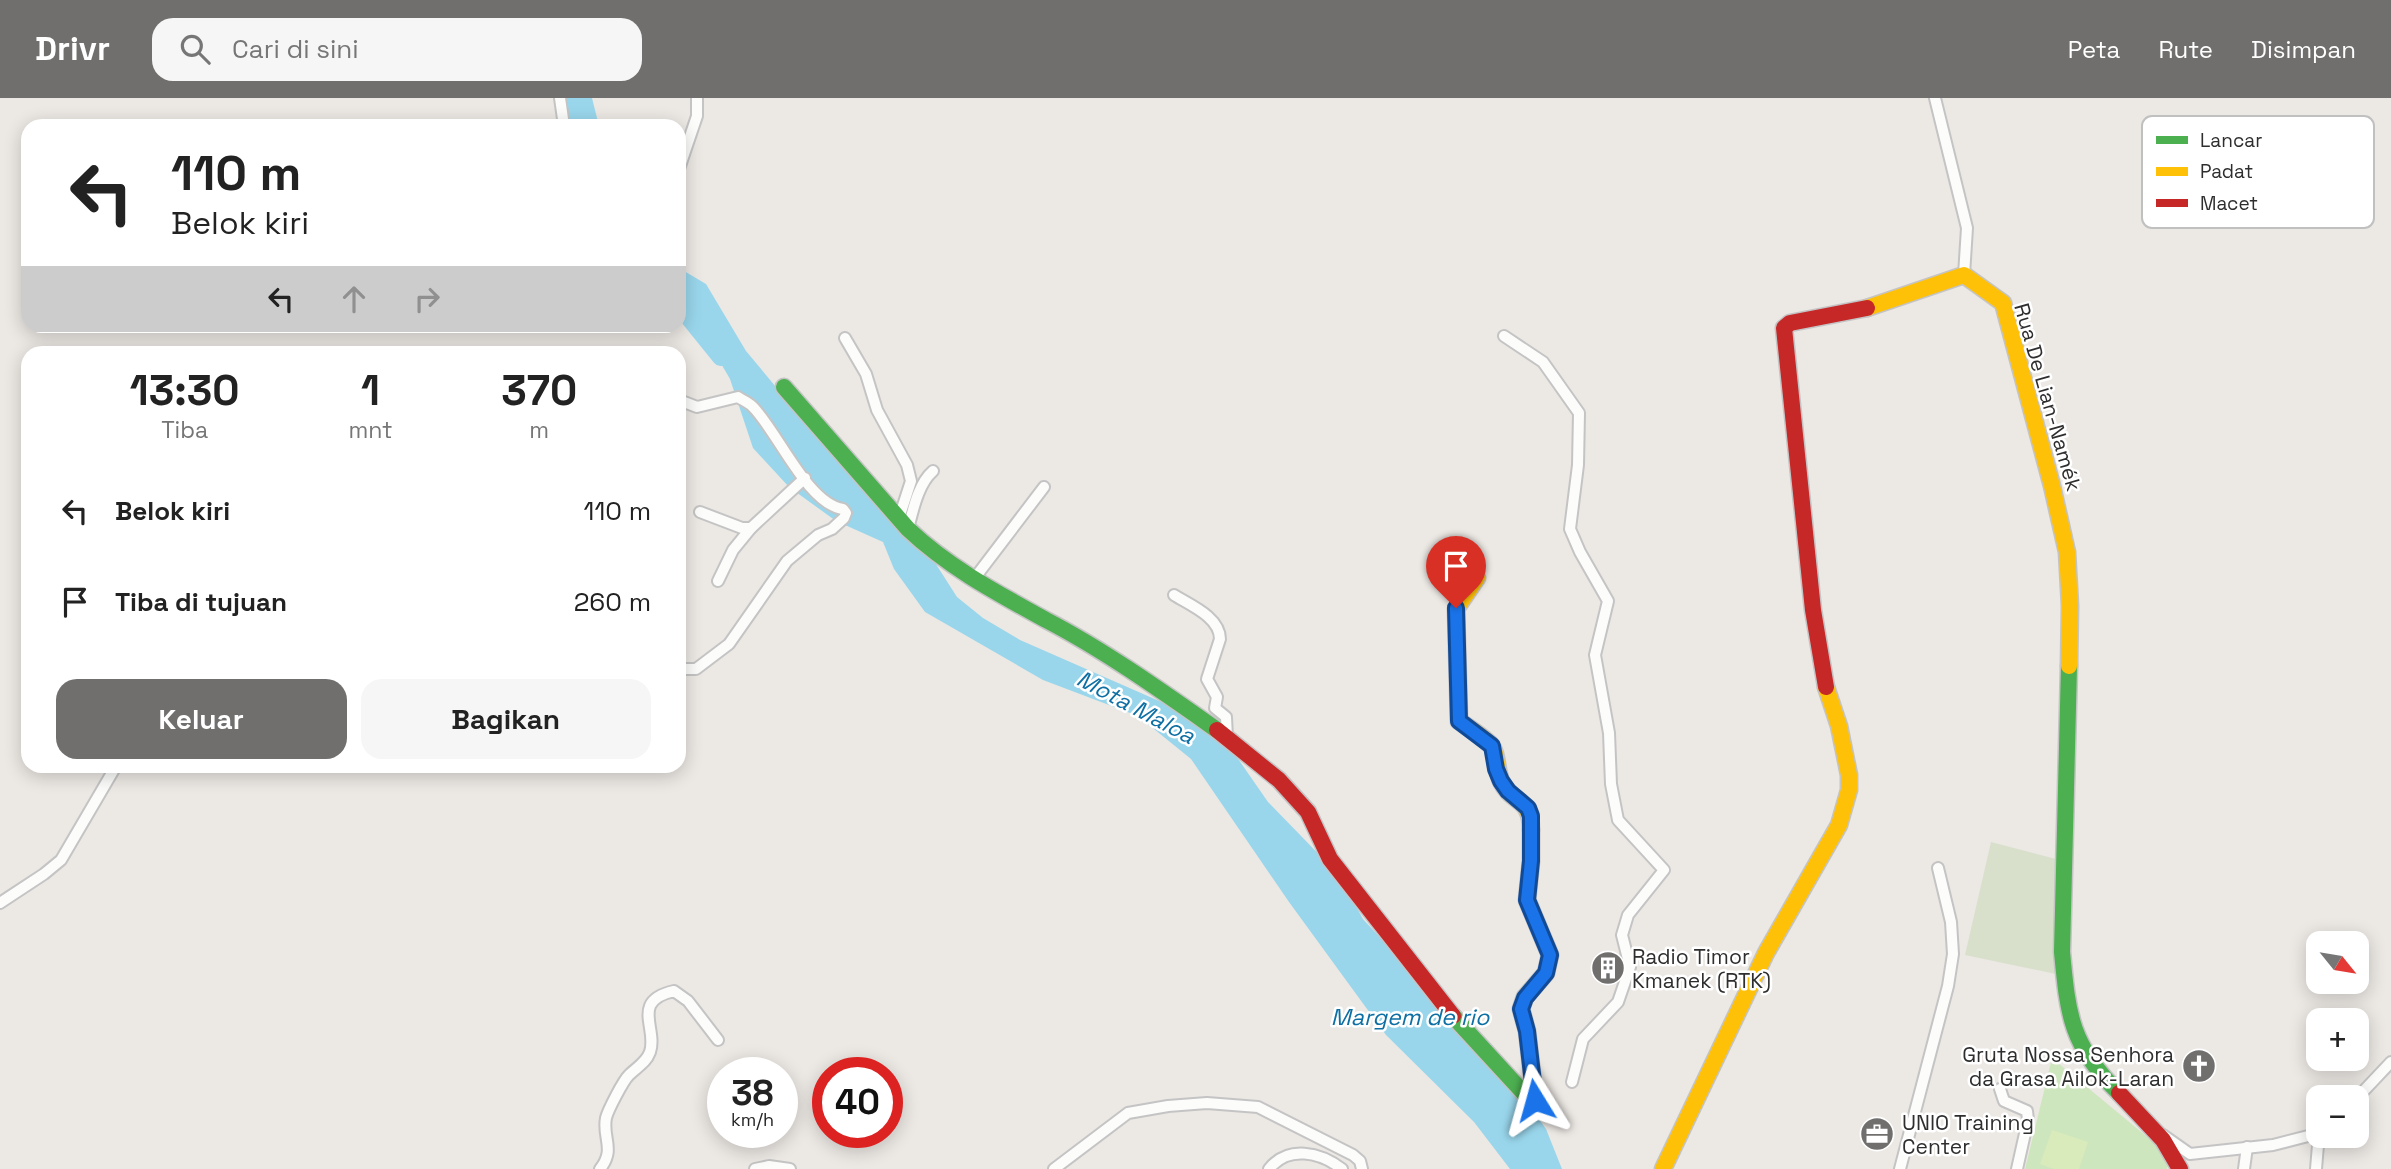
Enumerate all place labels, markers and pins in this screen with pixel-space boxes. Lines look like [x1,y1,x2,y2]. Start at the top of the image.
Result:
pin [1426,536,1486,608]
place label: Radio Timor Kmanek (RTK) [1632,943,1771,994]
building icon: Radio Timor Kmanek (RTK) [1589,949,1627,987]
place label: Gruta Nossa Senhora da Grasa Ailok-Laran [1962,1041,2174,1092]
church icon: Gruta Nossa Senhora da Grasa Ailok-Laran [2180,1047,2218,1085]
place label: UNIO Training Center [1902,1109,2034,1160]
office icon: UNIO Training Center [1858,1115,1896,1153]

